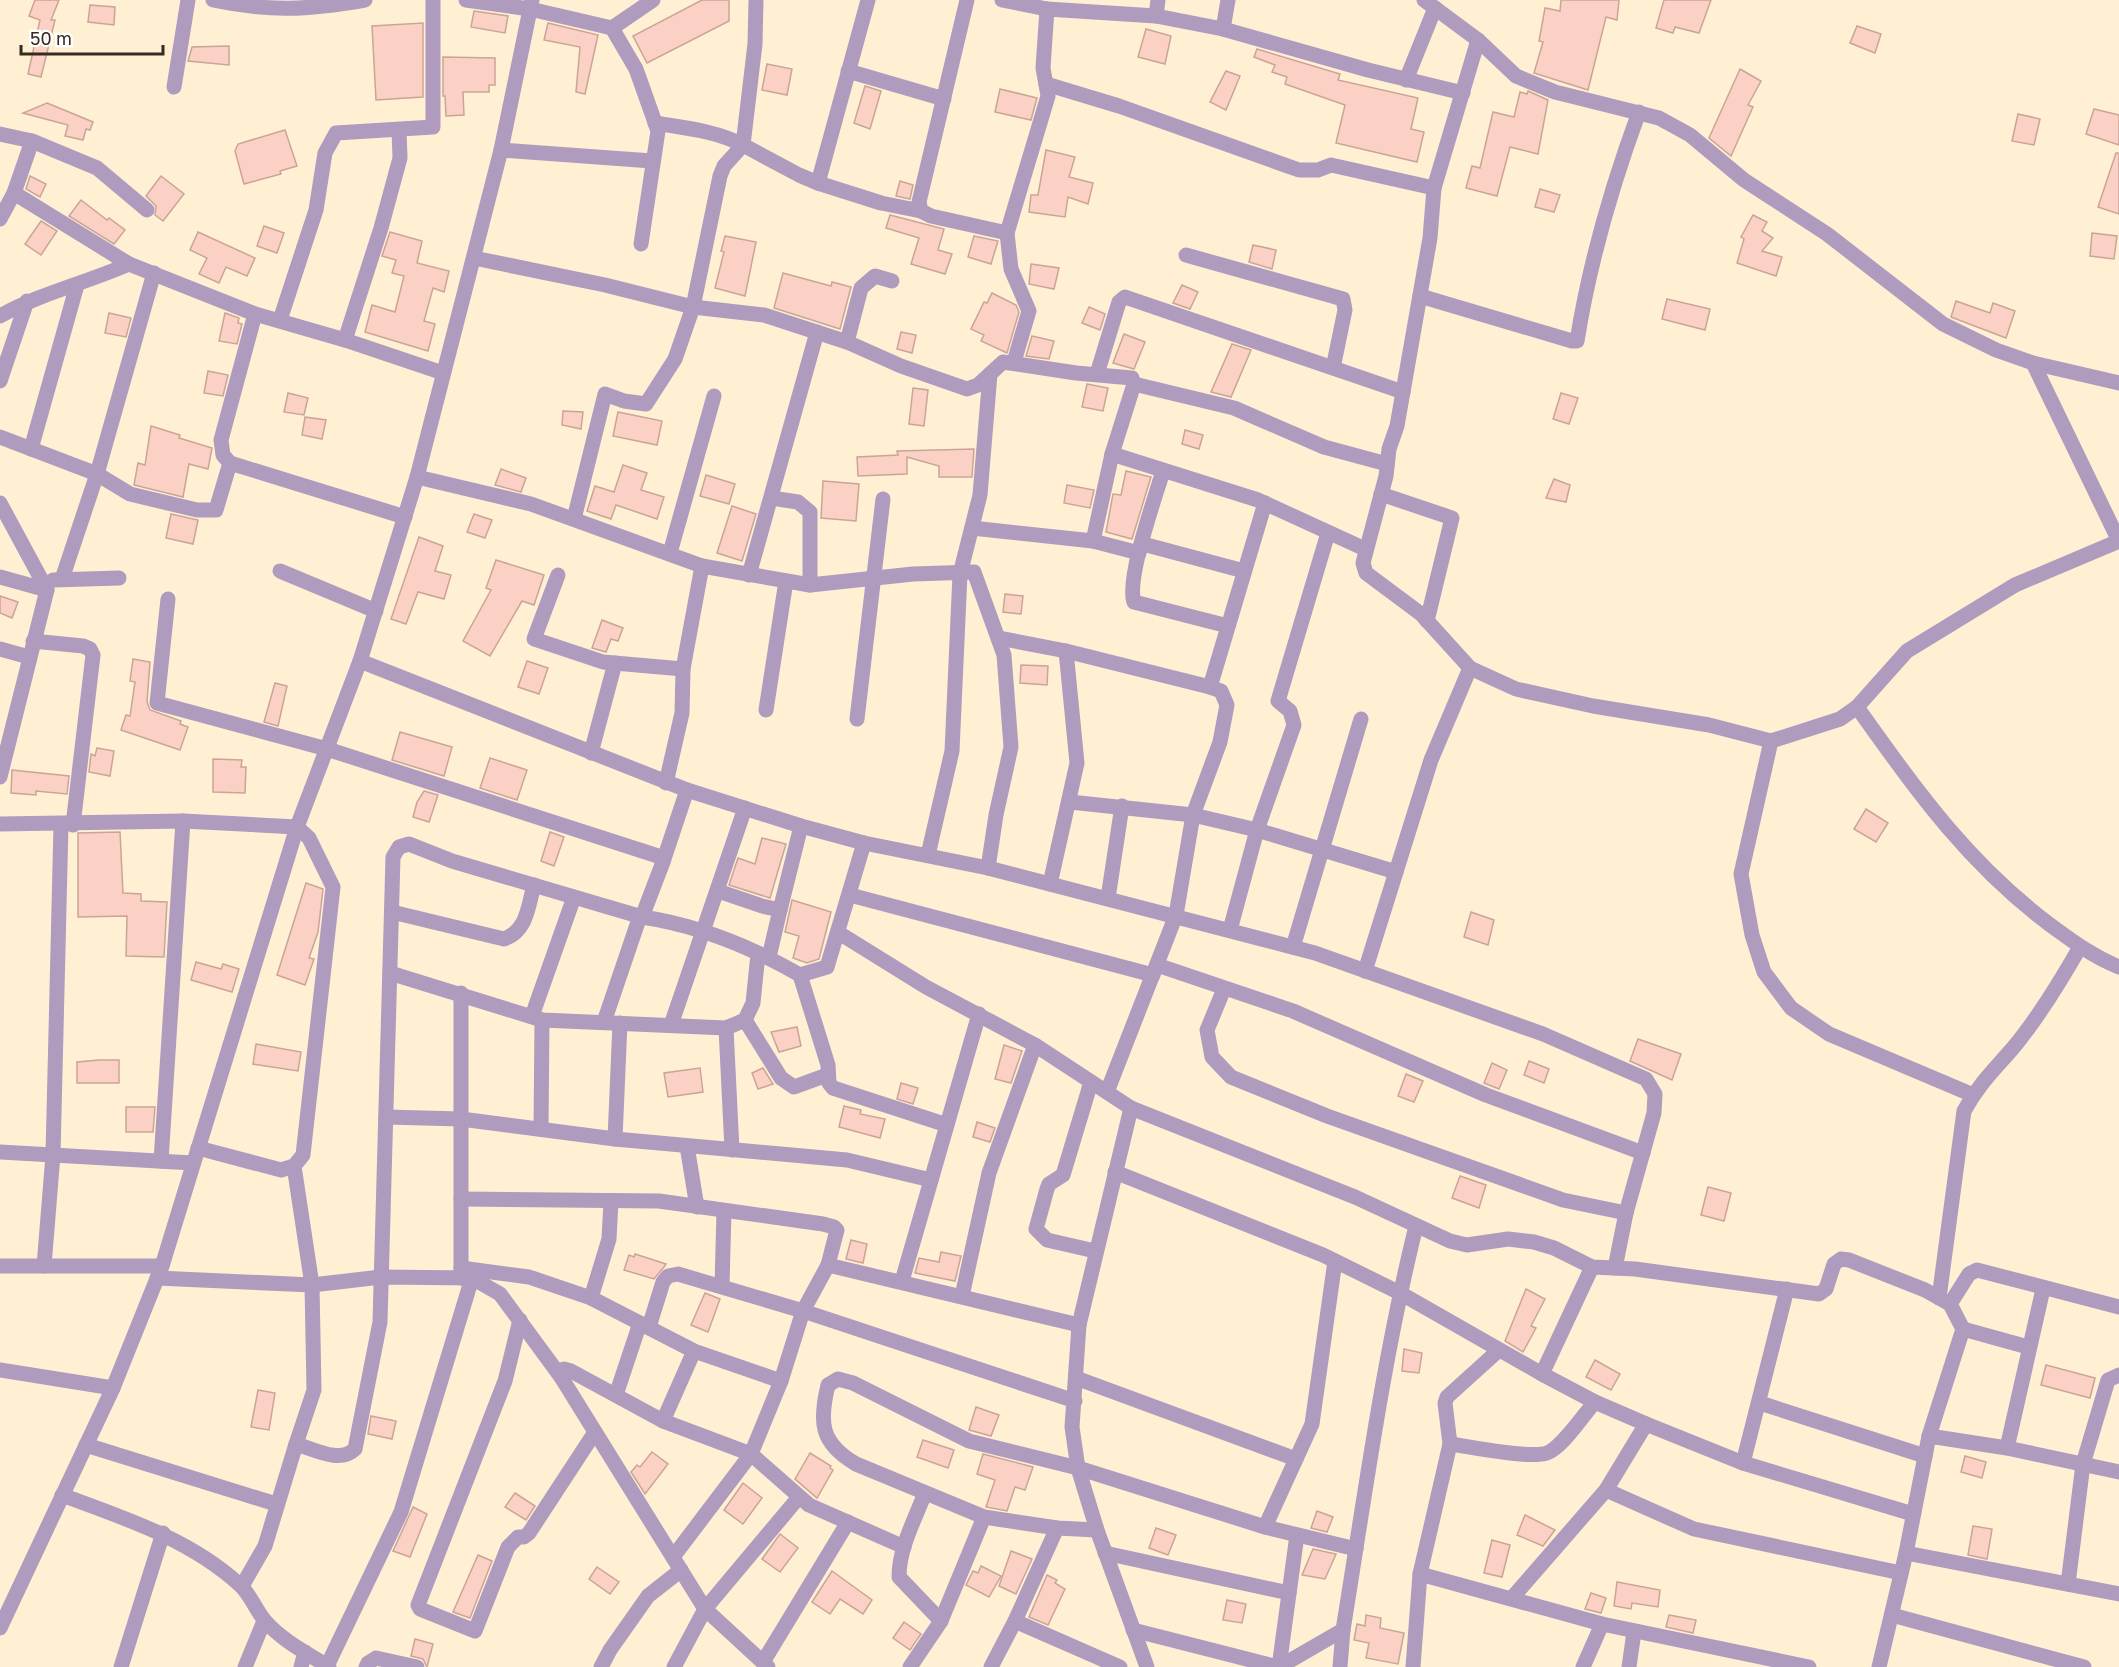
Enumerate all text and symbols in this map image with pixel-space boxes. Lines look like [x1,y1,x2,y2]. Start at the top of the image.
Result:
scale bar [21,18,164,56]
text: 50 m [30,27,72,49]

